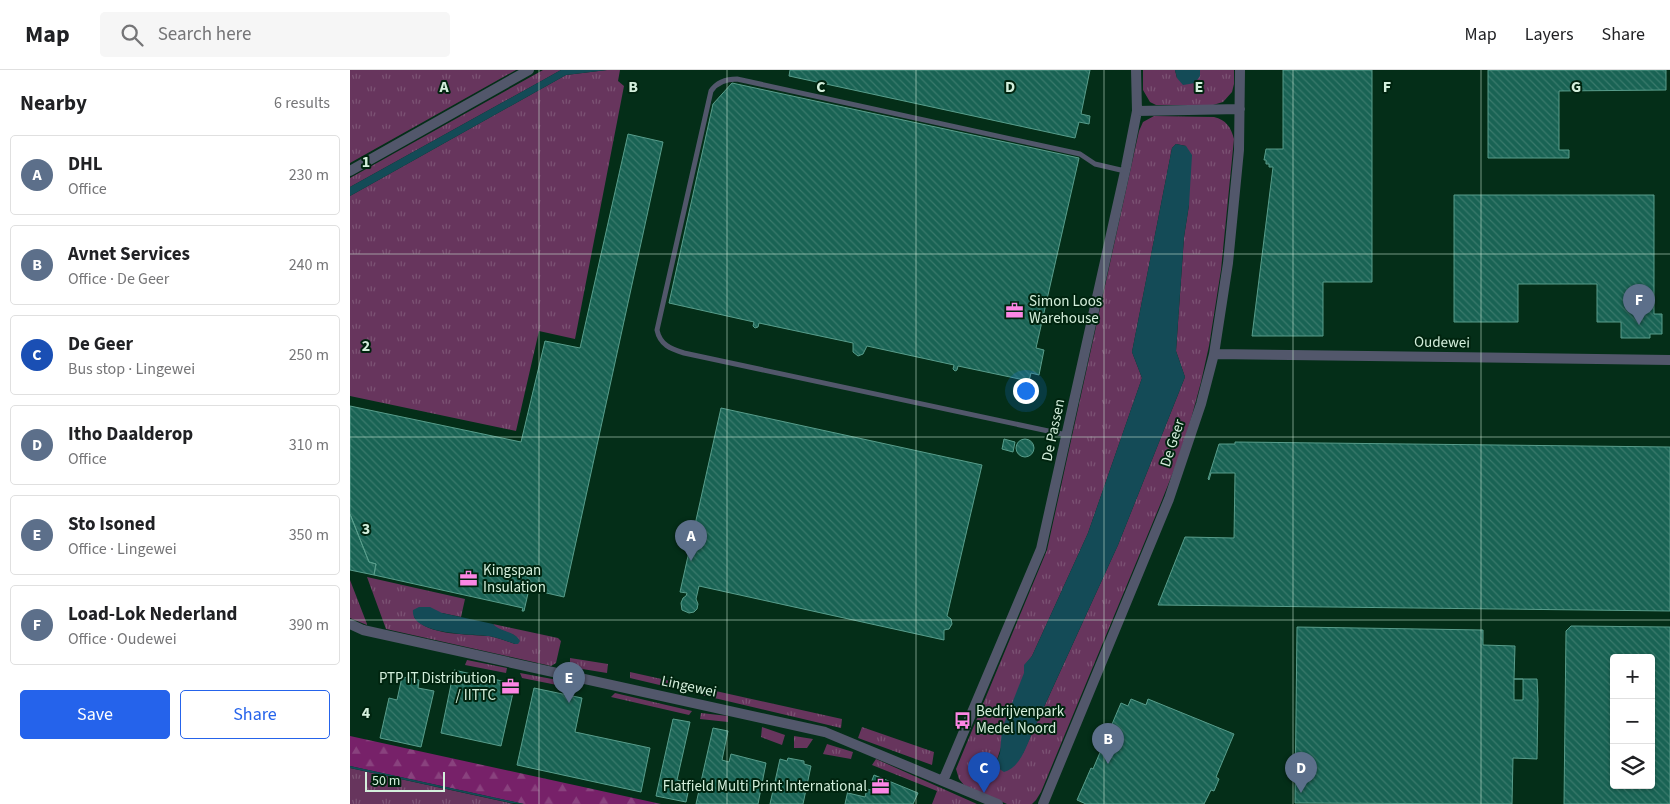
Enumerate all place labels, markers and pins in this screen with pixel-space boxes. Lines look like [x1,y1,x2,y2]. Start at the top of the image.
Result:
pin: F [1623,284,1655,325]
place label: Simon Loos Warehouse [1029,291,1102,329]
office icon: Simon Loos Warehouse [1005,300,1025,320]
pin: A [675,520,707,561]
place label: Kingspan Insulation [483,560,546,598]
office icon: Kingspan Insulation [459,569,479,589]
pin: E [553,662,585,703]
place label: PTP IT Distribution / IITTC [379,668,496,706]
office icon: PTP IT Distribution / IITTC [500,677,520,697]
place label: Bedrijvenpark Medel Noord [976,701,1065,739]
bus stop icon: Bedrijvenpark Medel Noord [952,710,972,730]
pin: B [1092,723,1124,764]
pin: C [968,752,1000,793]
pin: D [1285,752,1317,793]
place label: Flatfield Multi Print International [663,776,867,797]
office icon: Flatfield Multi Print International [871,776,891,796]

